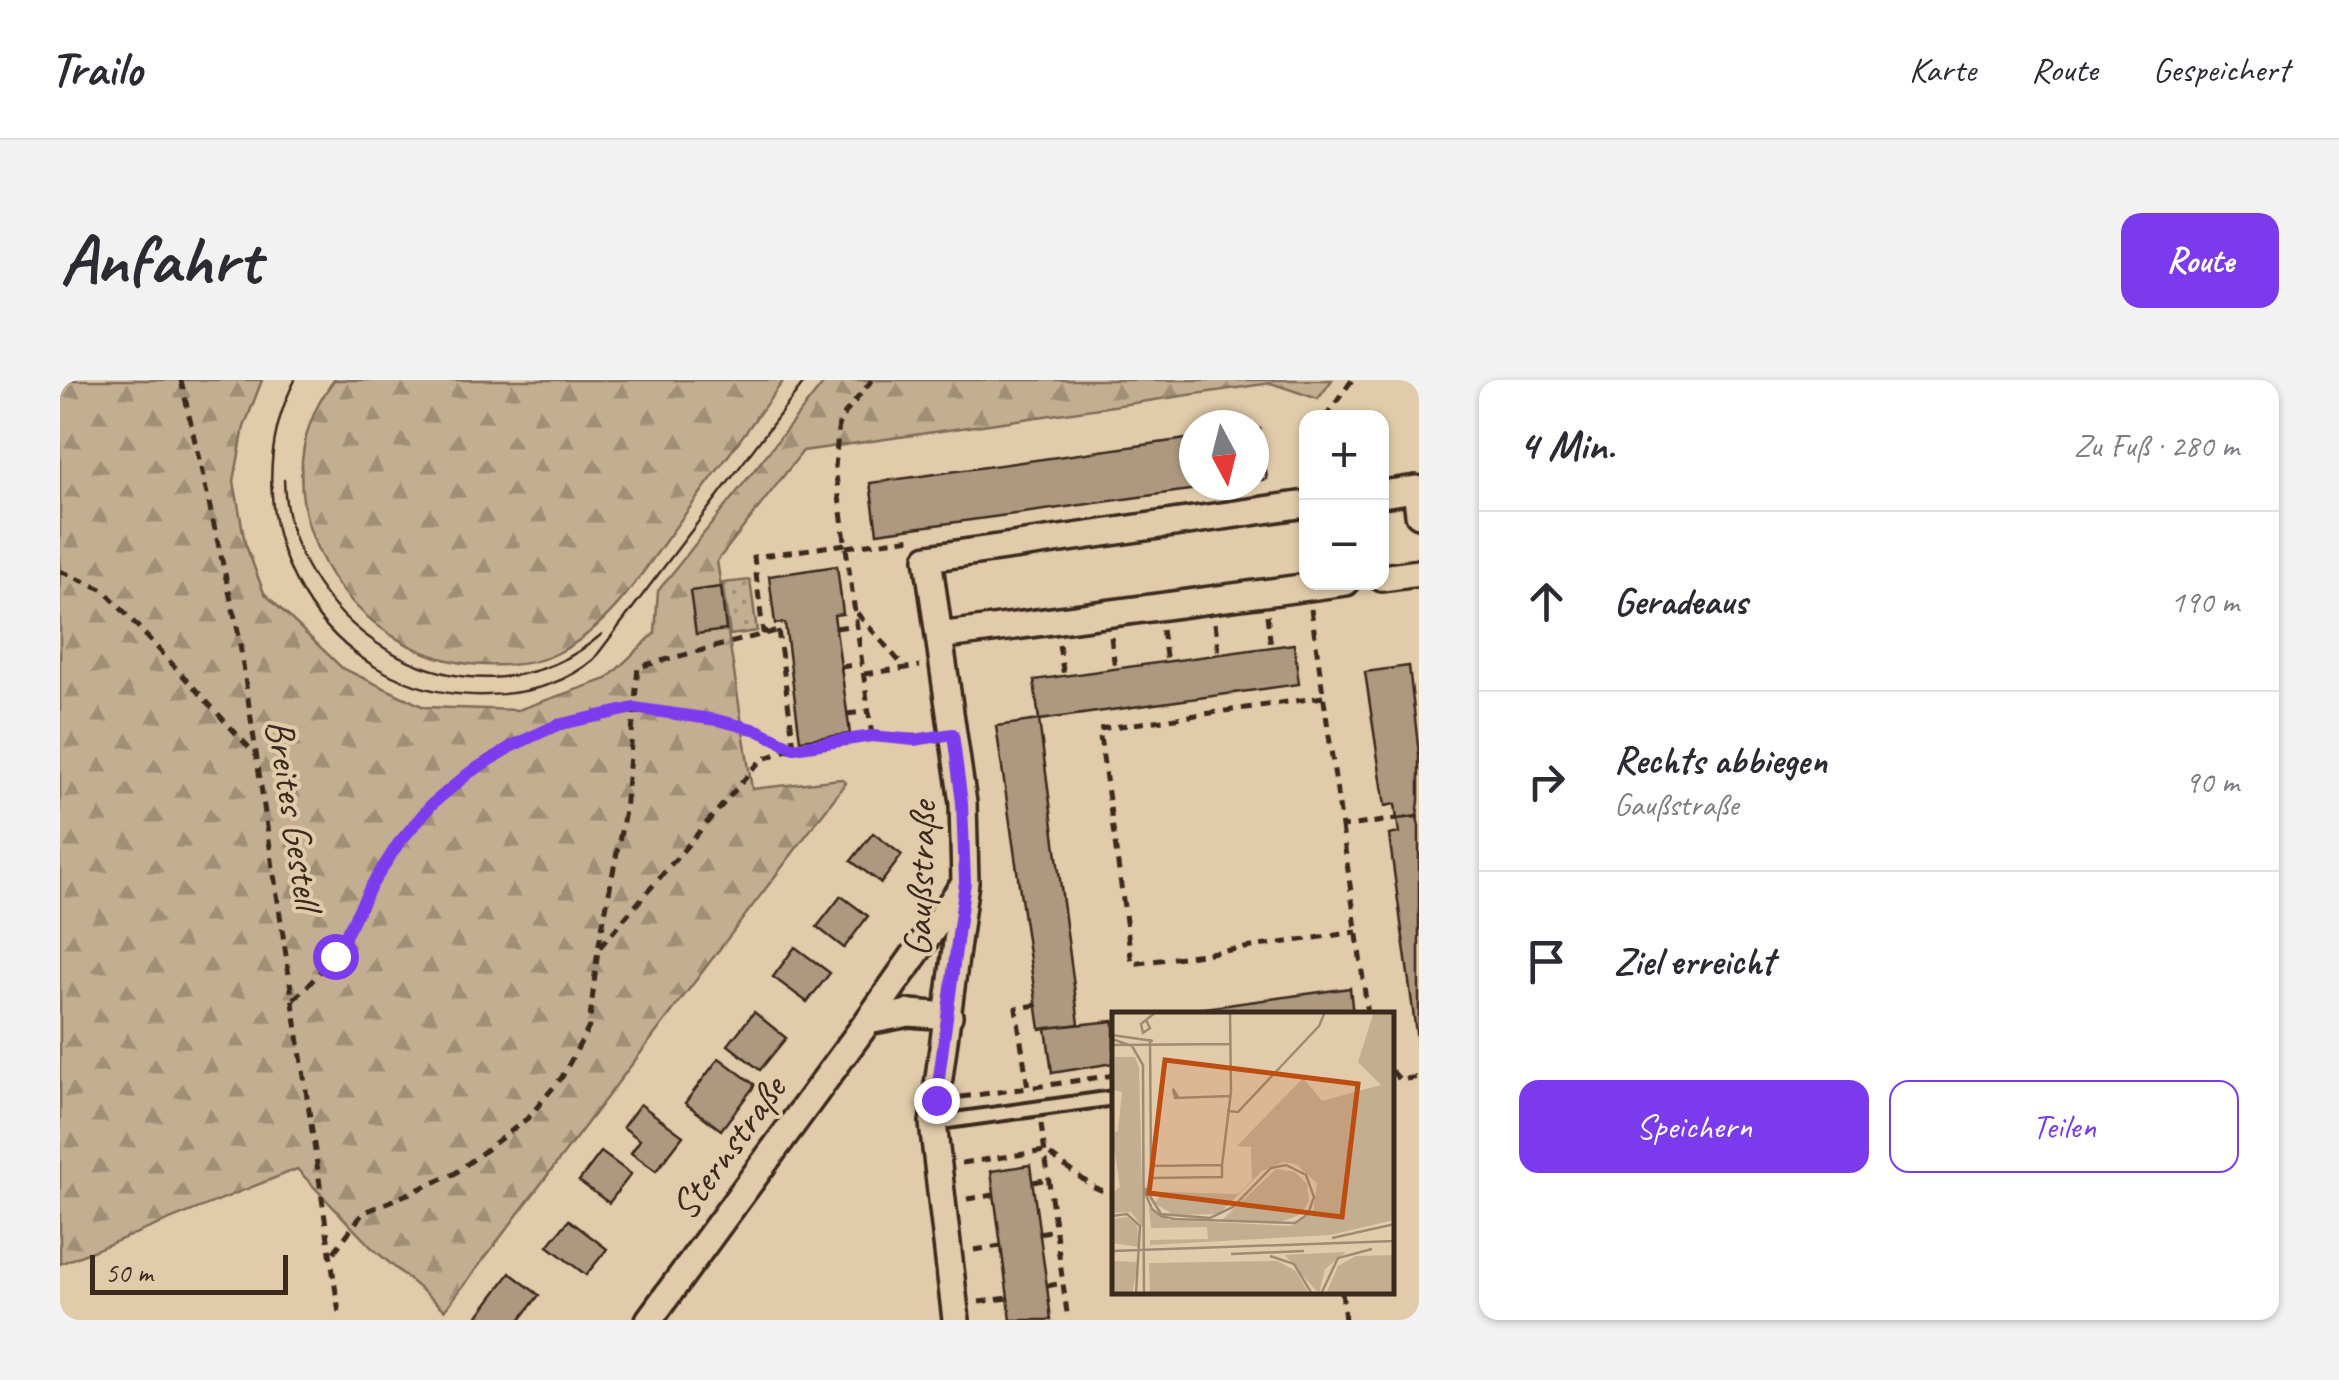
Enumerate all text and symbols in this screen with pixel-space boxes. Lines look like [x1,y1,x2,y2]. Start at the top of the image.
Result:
text: Trailo [50,39,142,99]
text: Karte [1909,47,1976,92]
text: Route [2031,47,2098,92]
text: Gespeichert [2153,47,2289,92]
button: Route [2121,213,2279,308]
text: Anfahrt [60,216,260,304]
north arrow [1179,410,1269,500]
map controls [1299,410,1389,590]
button: + [1299,410,1389,500]
text: 4 Min. [1519,419,1615,472]
text: Zu Fuß · 280 m [2074,425,2239,466]
button: − [1299,500,1389,590]
icon: ahead [1519,574,1574,629]
text: Geradeaus [1614,578,1747,625]
text: 190 m [2170,581,2239,622]
street label: Breites Gestell [254,716,335,919]
text: Rechts abbiegen [1614,737,1827,784]
icon: right [1519,754,1574,809]
text: 90 m [2185,761,2239,802]
text: Gaußstraße [1614,784,1738,825]
street label: Gaußstraße [892,798,948,958]
route start [313,934,359,980]
icon: arrive [1519,934,1574,989]
text: Ziel erreicht [1614,938,1774,985]
inset map [1112,1012,1394,1295]
street label: Sternstraße [659,1064,799,1229]
route end [914,1078,960,1124]
button: Speichern [1519,1080,1869,1173]
button: Teilen [1889,1080,2239,1173]
scale bar [90,1250,288,1294]
text: 50 m [105,1255,153,1290]

